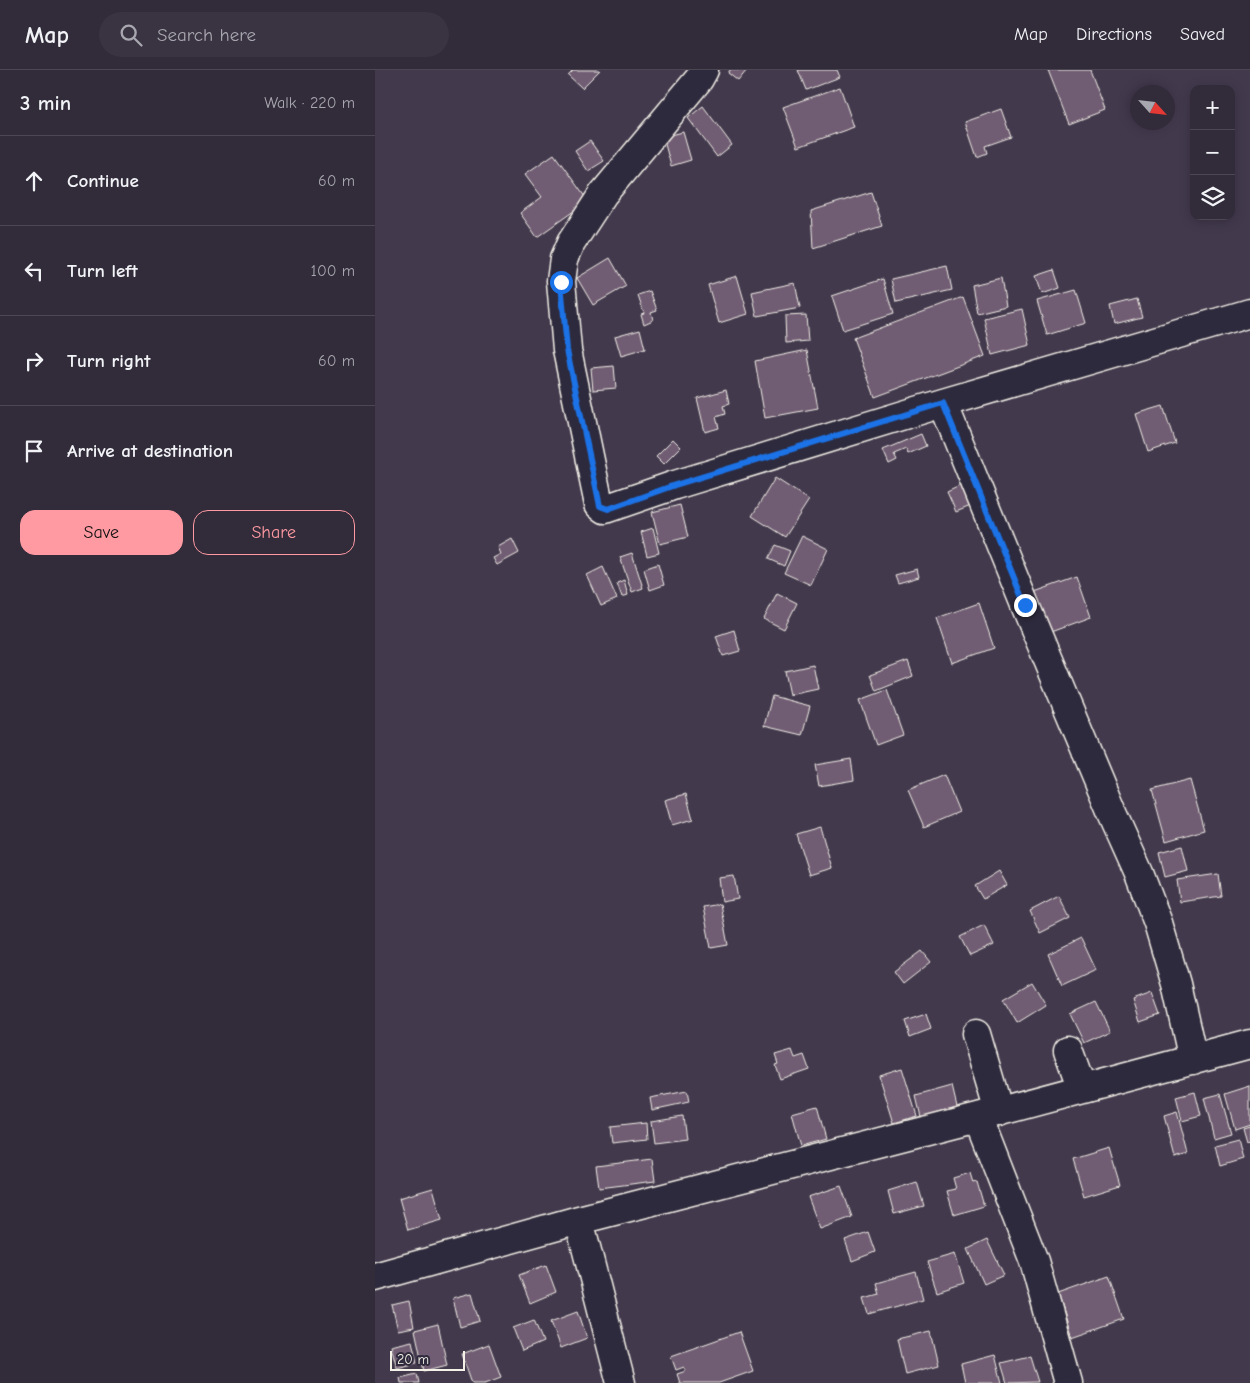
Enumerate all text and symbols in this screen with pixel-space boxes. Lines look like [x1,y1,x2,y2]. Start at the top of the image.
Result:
search box [99,12,449,57]
text: Map [25,21,69,49]
icon: search [117,21,145,49]
text: Search here [157,24,256,46]
text: Map [1014,24,1048,45]
text: Directions [1076,24,1152,45]
text: Saved [1180,24,1225,45]
north arrow [1130,85,1175,130]
map controls [1190,85,1235,220]
button: + [1190,85,1235,130]
text: 3 min [20,91,71,115]
text: Walk · 220 m [264,94,355,112]
button: − [1190,130,1235,175]
icon: ahead [20,167,48,195]
text: Continue [67,170,139,192]
text: 60 m [318,172,355,190]
button: layers [1190,175,1235,220]
icon: left [20,257,48,285]
text: Turn left [67,260,138,282]
text: 100 m [311,262,355,280]
route start [550,271,573,294]
icon: right [20,347,48,375]
text: Turn right [67,350,151,372]
text: 60 m [318,352,355,370]
icon: arrive [20,437,48,465]
text: Arrive at destination [67,440,233,462]
button: Save [20,510,183,555]
button: Share [193,510,355,555]
route end [1014,594,1037,617]
scale bar [390,1348,465,1371]
text: 20 m [397,1351,429,1368]

